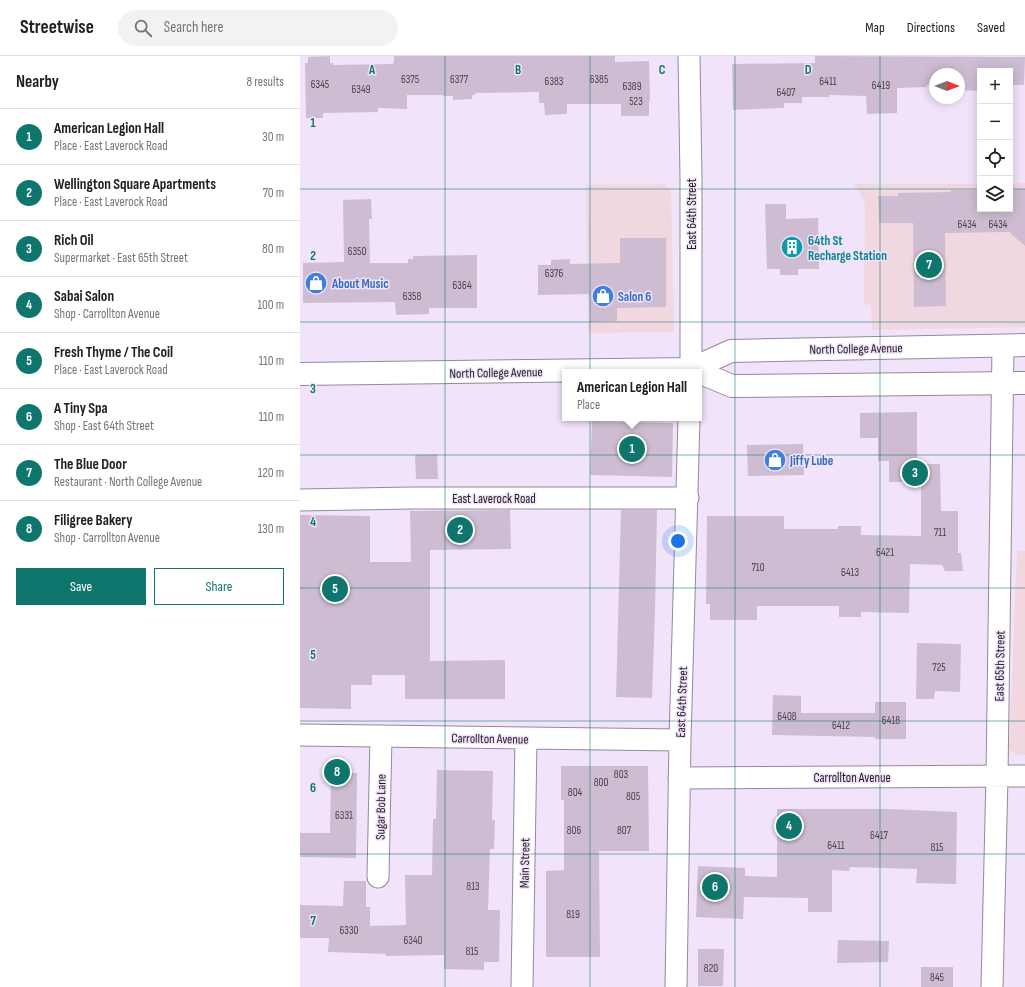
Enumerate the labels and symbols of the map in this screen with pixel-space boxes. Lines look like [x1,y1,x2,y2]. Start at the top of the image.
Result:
text: A [368,62,376,78]
text: B [515,62,521,78]
text: C [659,62,666,78]
text: D [805,62,812,78]
north arrow [929,68,965,104]
house number: 6375 [401,73,419,86]
house number: 6377 [450,73,469,86]
house number: 6385 [590,73,608,86]
house number: 6383 [545,75,564,88]
house number: 6411 [819,75,837,88]
house number: 6345 [311,78,329,91]
house number: 6419 [872,79,890,92]
house number: 6389 [622,80,642,93]
house number: 6349 [352,83,371,96]
house number: 6407 [777,86,796,99]
house number: 523 [629,95,643,108]
text: 1 [310,115,316,131]
street label: East 64th Street [684,178,700,250]
house number: 6434 [958,218,977,231]
house number: 6434 [989,218,1008,231]
place label: 64th St Recharge Station [808,233,887,264]
building icon: 64th St Recharge Station [779,234,805,260]
house number: 6350 [348,245,366,258]
text: 2 [310,248,316,264]
pin: 7 [916,250,942,280]
house number: 6376 [545,267,563,280]
shop icon: About Music [303,270,329,296]
place label: About Music [331,276,389,292]
house number: 6364 [452,279,472,292]
shop icon: Salon 6 [590,283,616,309]
place label: Salon 6 [618,289,651,305]
house number: 6358 [403,290,422,303]
street label: North College Avenue [809,340,903,358]
street label: North College Avenue [449,364,543,382]
text: 3 [310,381,316,397]
pin: 1 [619,434,645,464]
shop icon: Jiffy Lube [762,447,788,473]
place label: Jiffy Lube [789,453,834,469]
pin: 3 [902,458,928,488]
street label: East Laverock Road [452,491,536,507]
text: 4 [310,514,316,530]
pin: 2 [447,515,473,545]
house number: 711 [934,526,946,539]
your location [668,531,688,551]
house number: 6421 [876,546,894,559]
house number: 710 [751,561,765,574]
house number: 6413 [841,566,859,579]
pin: 5 [322,574,348,604]
street label: East 65th Street [991,630,1009,702]
text: 5 [310,647,316,663]
house number: 725 [932,661,946,674]
street label: East 64th Street [673,666,691,738]
house number: 6408 [777,710,797,723]
house number: 6418 [882,714,900,727]
house number: 6412 [832,719,851,732]
street label: Carrollton Avenue [451,730,529,748]
pin: 8 [324,757,350,787]
house number: 803 [614,768,629,781]
street label: Carrollton Avenue [813,770,891,786]
street label: Sugar Bob Lane [372,774,390,840]
house number: 800 [594,776,608,789]
text: 6 [310,780,316,796]
house number: 804 [568,786,583,799]
house number: 805 [626,790,640,803]
house number: 6331 [335,809,353,822]
pin: 4 [776,811,802,841]
house number: 806 [567,824,581,837]
house number: 807 [617,824,632,837]
house number: 6417 [870,829,889,842]
street label: Main Street [517,838,533,888]
house number: 6411 [827,839,845,852]
house number: 815 [930,841,944,854]
pin: 6 [702,872,728,902]
house number: 813 [466,880,480,893]
house number: 819 [566,908,580,921]
text: 7 [310,913,316,929]
house number: 6330 [340,924,359,937]
house number: 6340 [404,934,423,947]
house number: 815 [465,945,479,958]
house number: 820 [704,962,718,975]
house number: 845 [930,971,944,984]

